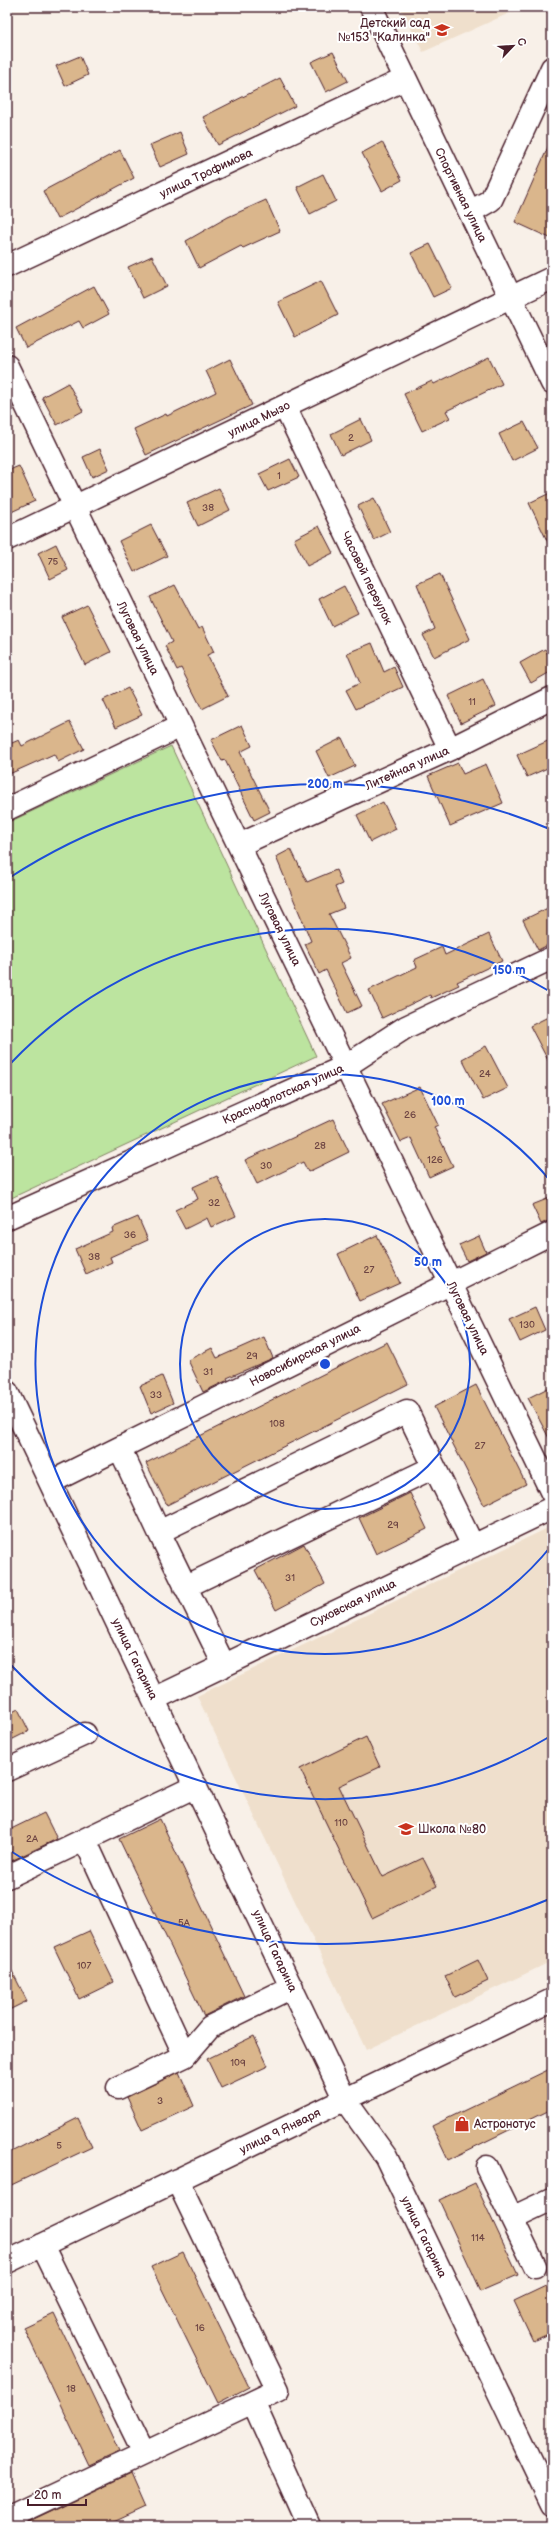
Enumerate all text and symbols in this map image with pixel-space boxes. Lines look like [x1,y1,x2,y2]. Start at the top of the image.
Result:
place label: Детский сад №153 "Калинка" [338,16,431,45]
school or university icon: Детский сад №153 "Калинка" [433,21,451,39]
north arrow [493,26,533,66]
text: С [514,36,529,49]
street label: улица Трофимова [157,145,255,202]
street label: Спортивная улица [431,145,490,245]
street label: улица Мызо [226,398,293,441]
house number: 2 [348,432,354,444]
house number: 1 [277,470,281,482]
house number: 38 [202,502,214,514]
street label: Часовой переулок [337,529,396,628]
house number: 75 [48,556,59,568]
street label: Луговая улица [113,598,162,678]
house number: 11 [468,696,476,708]
street label: Литейная улица [362,743,452,794]
text: 200 m [307,777,343,792]
street label: Луговая улица [255,889,304,969]
text: 150 m [493,963,525,978]
street label: Краснофлотская улица [220,1061,346,1128]
house number: 24 [479,1068,491,1080]
text: 100 m [431,1094,465,1109]
house number: 26 [404,1109,416,1121]
house number: 28 [314,1140,326,1152]
house number: 126 [427,1154,443,1166]
house number: 30 [260,1160,272,1172]
house number: 32 [208,1197,220,1209]
house number: 36 [124,1229,136,1241]
house number: 38 [88,1251,100,1263]
text: 50 m [414,1255,442,1270]
house number: 27 [364,1264,374,1276]
street label: Луговая улица [443,1278,492,1358]
house number: 130 [519,1319,535,1331]
street label: Новосибирская улица [247,1321,363,1390]
house number: 29 [246,1350,258,1362]
centre of rings [318,1357,332,1371]
house number: 31 [203,1366,213,1378]
house number: 33 [150,1389,162,1401]
house number: 108 [269,1418,285,1430]
house number: 27 [475,1440,485,1452]
house number: 29 [387,1519,399,1531]
house number: 31 [285,1572,295,1584]
street label: Суховская улица [308,1576,399,1631]
street label: улица Гагарина [108,1616,161,1703]
house number: 110 [334,1817,348,1829]
school or university icon: Школа №80 [397,1820,415,1838]
place label: Школа №80 [418,1822,486,1837]
house number: 2А [26,1833,39,1845]
street label: улица Гагарина [249,1908,300,1995]
house number: 5А [178,1917,191,1929]
house number: 107 [77,1960,91,1972]
house number: 109 [230,2057,246,2069]
house number: 3 [157,2095,163,2107]
street label: улица 9 Января [237,2105,324,2158]
shop icon: Астронотус [453,2115,471,2133]
place label: Астронотус [473,2117,536,2132]
house number: 5 [56,2140,62,2152]
street label: улица Гагарина [397,2194,450,2281]
house number: 114 [471,2232,485,2244]
house number: 16 [195,2322,205,2334]
house number: 18 [66,2383,76,2395]
scale bar [28,2481,86,2507]
text: 20 m [34,2488,61,2503]

